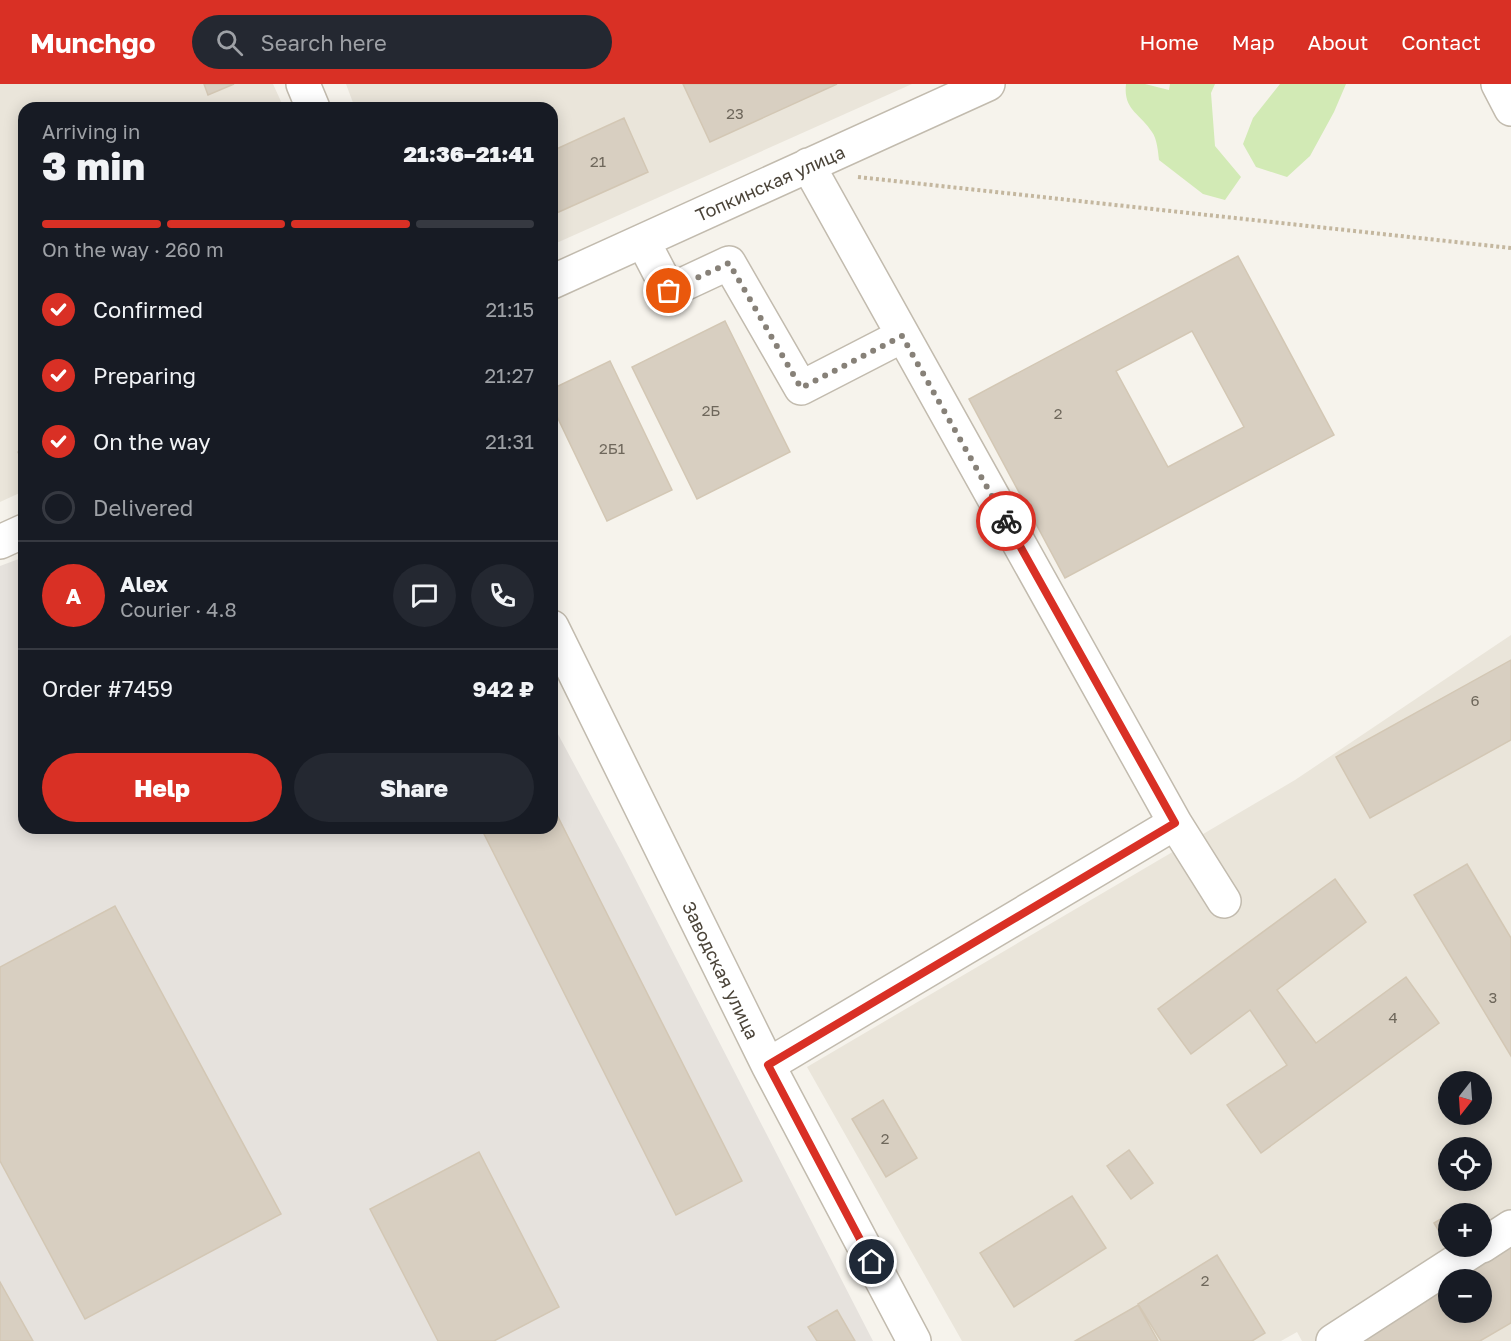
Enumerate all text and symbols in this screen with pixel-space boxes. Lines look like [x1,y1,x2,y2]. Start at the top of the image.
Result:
search box [192,15,612,69]
text: Munchgo [30,26,156,59]
icon: search [213,26,246,59]
text: Search here [261,29,387,56]
text: Home [1139,29,1199,55]
text: Map [1232,29,1275,55]
text: About [1308,29,1368,55]
text: Contact [1401,29,1481,55]
house number: 23 [726,104,744,122]
text: Arriving in [42,119,140,143]
text: 21:36–21:41 [403,140,534,167]
street label: Топкинская улица [692,140,848,226]
text: 3 min [42,142,145,189]
house number: 21 [590,152,606,170]
text: On the way · 260 m [42,237,224,261]
pin [643,265,694,316]
icon: bag [652,274,685,307]
icon: check [42,293,75,326]
text: Confirmed [93,296,203,323]
text: 21:15 [485,297,534,321]
icon: check [42,359,75,392]
text: Preparing [93,362,196,389]
text: 21:27 [485,363,534,387]
house number: 2Б [702,401,720,419]
house number: 2 [1054,404,1062,422]
icon: check [42,425,75,458]
text: On the way [93,428,211,455]
text: 21:31 [485,429,534,453]
house number: 2Б1 [599,439,625,457]
courier [976,491,1036,551]
text: Delivered [93,494,193,521]
icon: bike [990,505,1023,538]
button: chat [393,564,456,627]
button: phone [471,564,534,627]
text: Alex [120,570,168,597]
text: A [66,582,81,609]
text: Courier · 4.8 [120,597,237,621]
text: Order #7459 [42,675,173,702]
text: 942 ₽ [473,675,534,702]
house number: 6 [1470,691,1480,709]
button: Help [42,753,282,822]
button: Share [294,753,534,822]
street label: Заводская улица [678,897,764,1043]
house number: 3 [1489,988,1497,1006]
house number: 4 [1388,1008,1398,1026]
north arrow [1438,1071,1492,1125]
map controls [1438,1071,1492,1323]
house number: 2 [881,1129,889,1147]
button: locate [1438,1137,1492,1191]
button: + [1438,1203,1492,1257]
pin [846,1236,897,1287]
icon: home [855,1245,888,1278]
button: − [1438,1269,1492,1323]
house number: 2 [1201,1271,1209,1289]

